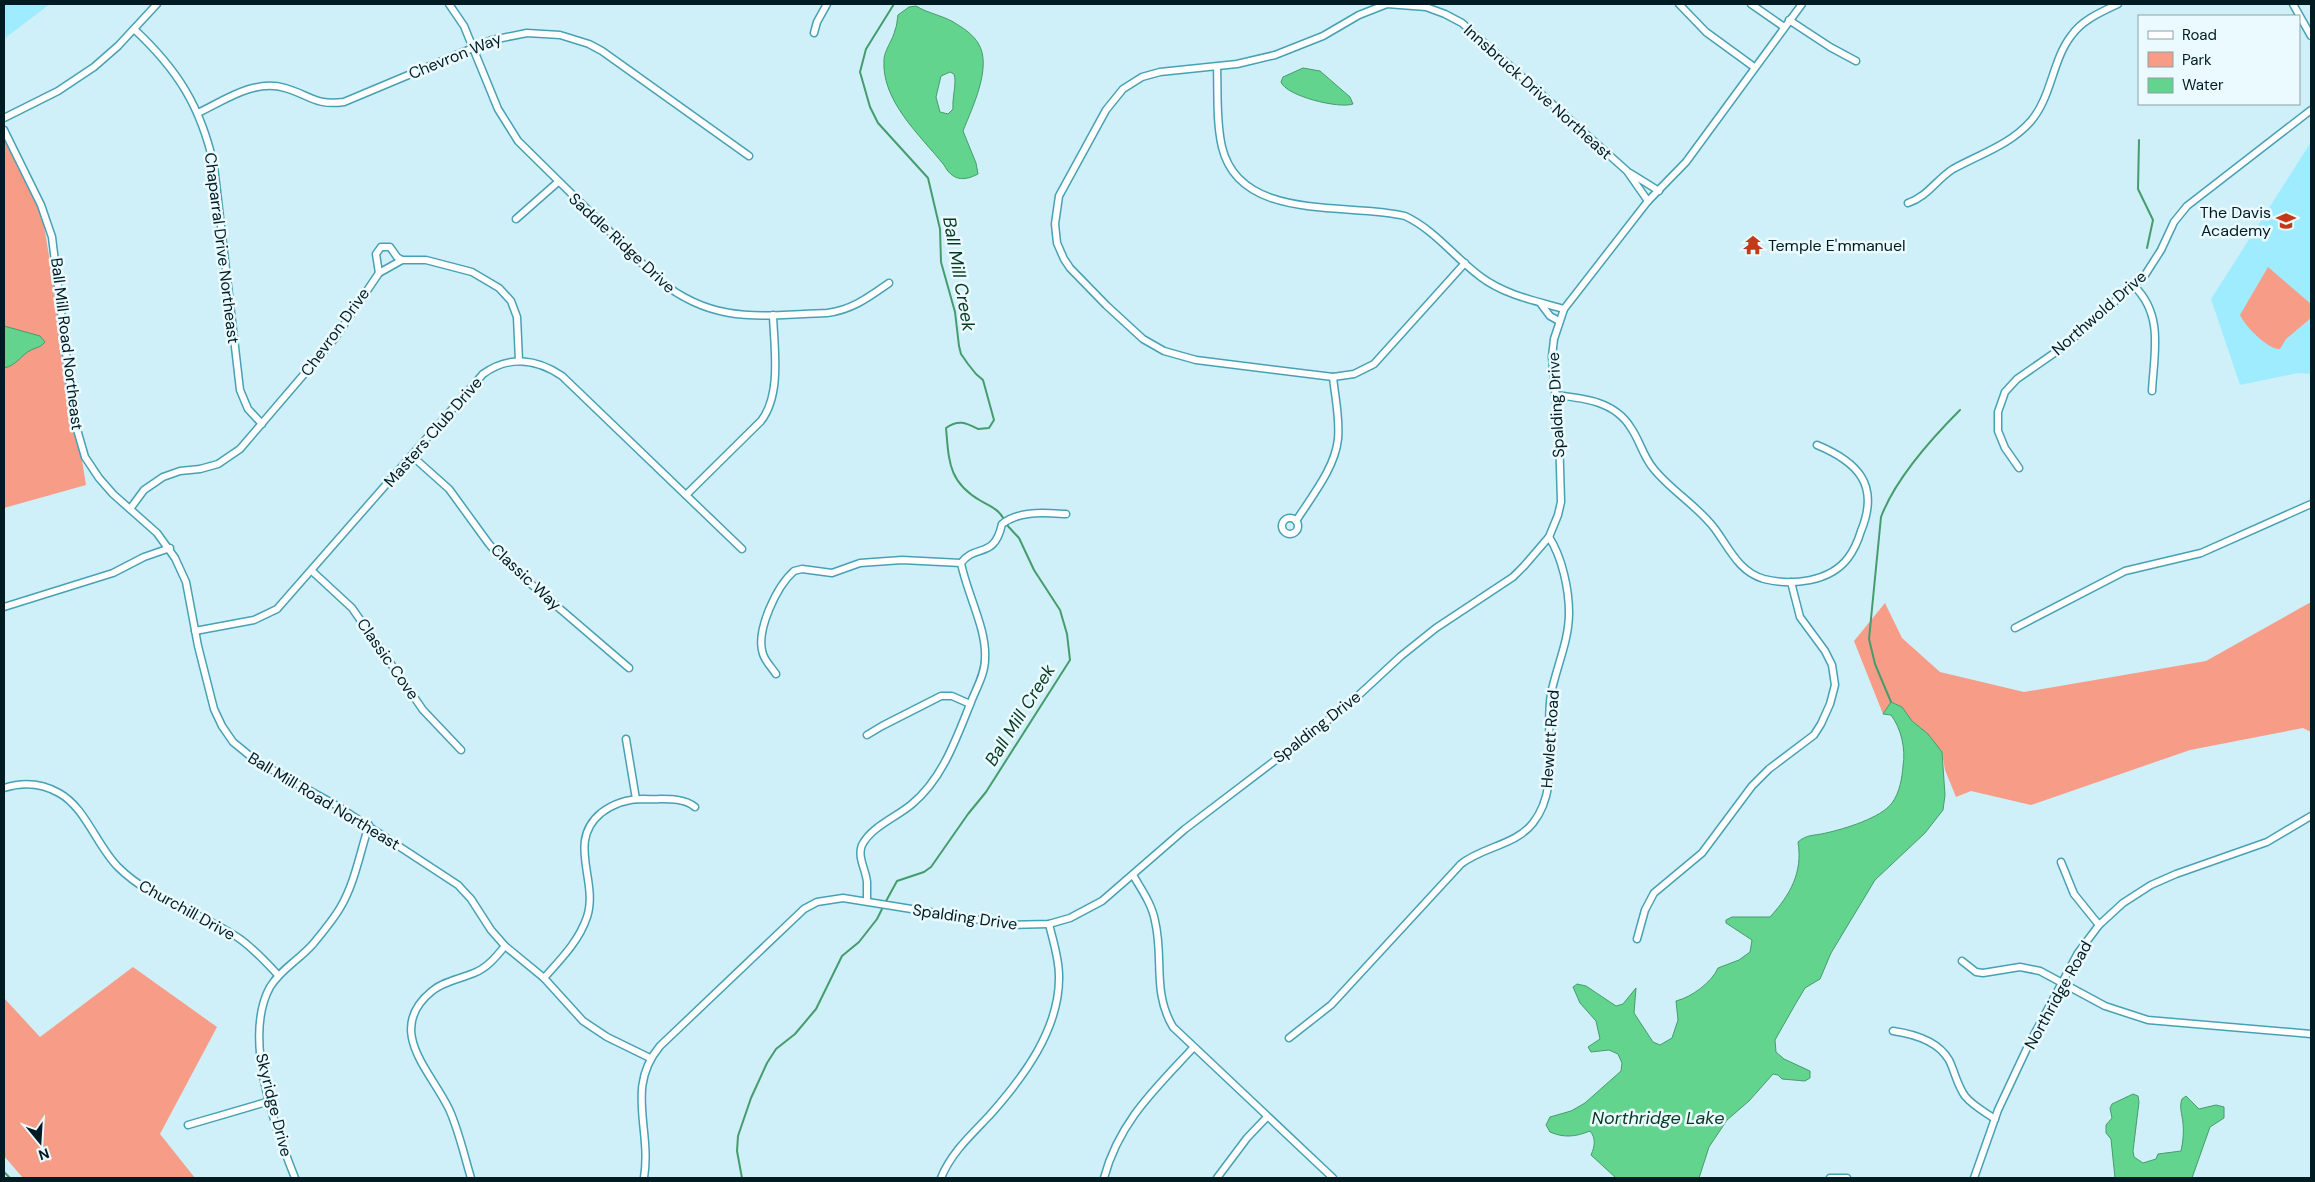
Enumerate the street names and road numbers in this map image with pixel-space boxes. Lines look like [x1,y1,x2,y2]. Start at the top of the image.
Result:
street label: Innsbruck Drive Northeast [1459,20,1617,164]
street label: Chevron Way [405,28,505,84]
street label: Chaparral Drive Northeast [200,151,244,345]
street label: Saddle Ridge Drive [564,188,680,298]
street label: Ball Mill Road Northeast [46,257,88,431]
street label: Northwold Drive [2047,266,2151,360]
street label: Chevron Drive [296,284,374,380]
street label: Spalding Drive [1543,352,1569,458]
street label: Masters Club Drive [379,372,487,492]
street label: Classic Way [486,539,566,615]
street label: Classic Cove [352,614,424,704]
street label: Spalding Drive [1269,686,1365,768]
street label: Hewlett Road [1536,689,1564,789]
street label: Ball Mill Road Northeast [244,747,404,855]
street label: Churchill Drive [135,875,239,945]
street label: Spalding Drive [911,899,1019,935]
street label: Northridge Road [2020,937,2096,1053]
street label: Skyridge Drive [251,1051,297,1159]

